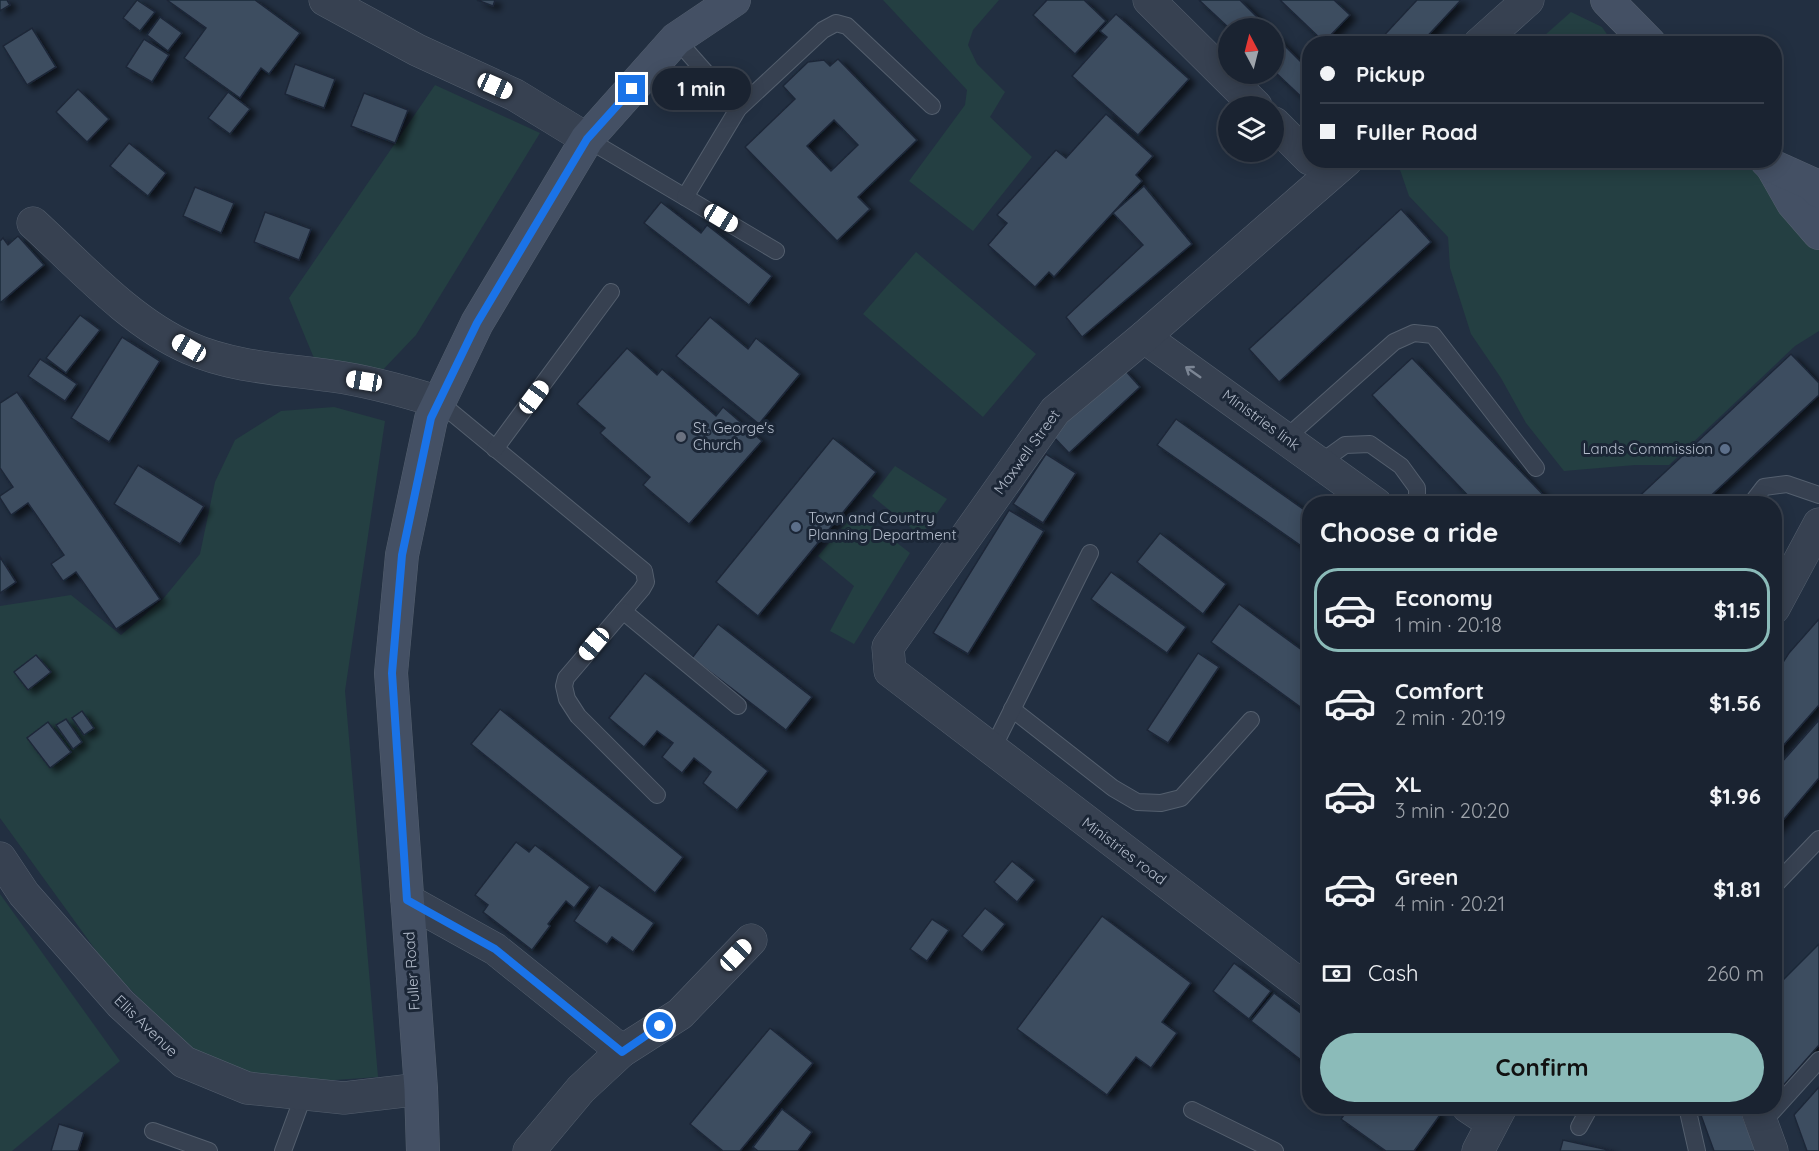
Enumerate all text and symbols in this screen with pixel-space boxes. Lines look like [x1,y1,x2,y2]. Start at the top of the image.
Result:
north arrow [1218,18,1284,84]
map controls [1218,18,1284,162]
text: Pickup [1356,60,1425,88]
callout: 1 min [653,68,752,110]
car [475,70,515,102]
route end [618,75,645,102]
text: 1 min [677,76,726,101]
button: layers [1218,96,1284,162]
text: Fuller Road [1356,118,1478,146]
car [701,201,741,235]
car [169,331,209,365]
one-way arrow [1185,366,1201,378]
car [345,369,383,393]
car [516,377,552,417]
street label: Ministries link [1219,385,1304,454]
street label: Maxwell Street [989,405,1064,498]
place label: St. George's Church [693,418,774,454]
marker: St. George's Church [674,430,688,444]
place label: Lands Commission [1583,439,1713,458]
marker: Lands Commission [1718,442,1732,456]
place label: Town and Country Planning Department [808,508,957,544]
text: Choose a ride [1320,515,1498,549]
marker: Town and Country Planning Department [789,520,803,534]
icon: car [1323,583,1377,637]
text: Economy [1395,584,1493,612]
text: $1.15 [1714,596,1761,624]
text: 1 min · 20:18 [1395,612,1502,637]
car [576,624,612,664]
icon: car [1323,676,1377,730]
text: Comfort [1395,677,1484,705]
text: $1.56 [1709,689,1761,717]
text: 2 min · 20:19 [1395,705,1506,730]
icon: car [1323,769,1377,823]
text: XL [1395,770,1422,798]
text: $1.96 [1709,782,1761,810]
text: 3 min · 20:20 [1395,798,1510,823]
street label: Ministries road [1078,813,1170,889]
icon: car [1323,862,1377,916]
text: Green [1395,863,1458,891]
text: $1.81 [1713,875,1761,903]
text: 4 min · 20:21 [1395,891,1505,916]
street label: Fuller Road [399,931,424,1011]
car [717,936,755,974]
icon: cash [1320,957,1353,990]
text: Cash [1368,959,1419,987]
text: 260 m [1707,961,1764,986]
street label: Ellis Avenue [111,991,182,1061]
route start [646,1012,673,1039]
button: Confirm [1320,1033,1764,1102]

